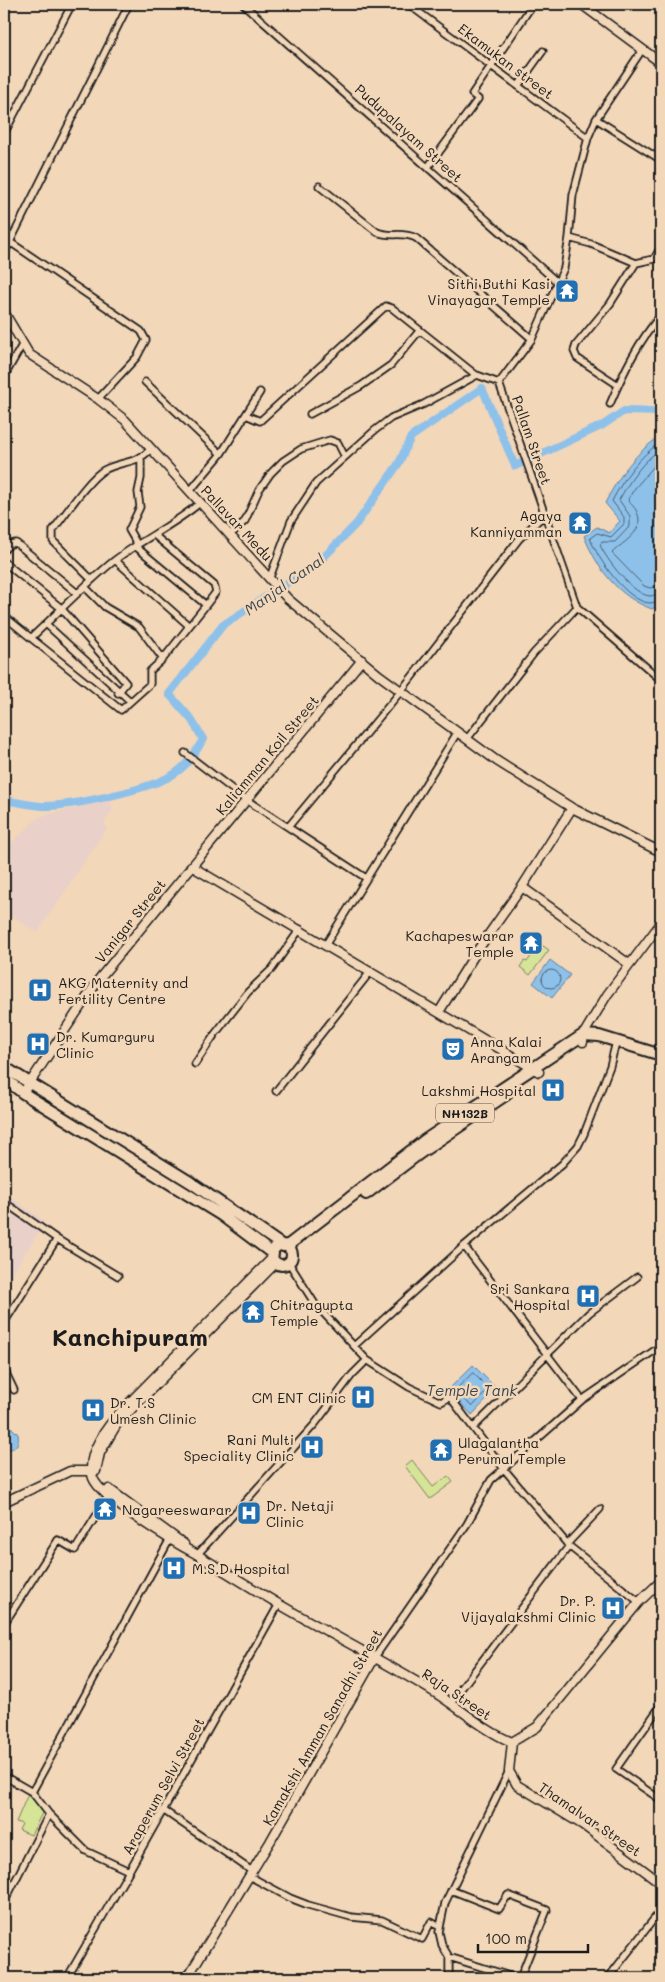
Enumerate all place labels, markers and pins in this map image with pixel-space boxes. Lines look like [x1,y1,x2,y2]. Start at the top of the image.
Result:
place label: Sithi Buthi Kasi Vinayagar Temple [427,274,550,309]
temple icon: Sithi Buthi Kasi Vinayagar Temple [554,278,580,304]
place label: Agaya Kanniyamman [470,506,562,541]
temple icon: Agaya Kanniyamman [567,510,593,536]
place label: Kachapeswarar Temple [405,926,514,961]
temple icon: Kachapeswarar Temple [518,930,544,956]
place label: AKG Maternity and Fertility Centre [58,973,188,1008]
hospital icon: AKG Maternity and Fertility Centre [27,977,53,1003]
place label: Dr. Kumarguru Clinic [56,1027,155,1062]
hospital icon: Dr. Kumarguru Clinic [25,1031,51,1057]
place label: Anna Kalai Arangam [470,1032,542,1067]
theatre icon: Anna Kalai Arangam [440,1036,466,1062]
hospital icon: Lakshmi Hospital [540,1077,566,1103]
place label: Lakshmi Hospital [421,1081,536,1100]
place label: Sri Sankara Hospital [490,1279,570,1314]
hospital icon: Sri Sankara Hospital [575,1283,601,1309]
place label: Chitragupta Temple [270,1295,353,1330]
temple icon: Chitragupta Temple [240,1299,266,1325]
hospital icon: CM ENT Clinic [350,1384,376,1410]
place label: CM ENT Clinic [252,1388,346,1407]
place label: Dr. T.S Umesh Clinic [110,1393,196,1428]
hospital icon: Dr. T.S Umesh Clinic [80,1397,106,1423]
place label: Rani Multi Speciality Clinic [184,1430,294,1465]
place label: Ulagalantha Perumal Temple [458,1433,566,1468]
hospital icon: Rani Multi Speciality Clinic [299,1434,325,1460]
temple icon: Ulagalantha Perumal Temple [428,1437,454,1463]
temple icon: Nagareeswarar [92,1496,118,1522]
place label: Dr. Netaji Clinic [266,1496,334,1531]
place label: Nagareeswarar [122,1500,231,1519]
hospital icon: Dr. Netaji Clinic [236,1500,262,1526]
hospital icon: M.S.D Hospital [161,1555,187,1581]
place label: M.S.D Hospital [192,1559,290,1578]
place label: Dr. P. Vijayalakshmi Clinic [461,1591,596,1626]
hospital icon: Dr. P. Vijayalakshmi Clinic [600,1595,626,1621]

